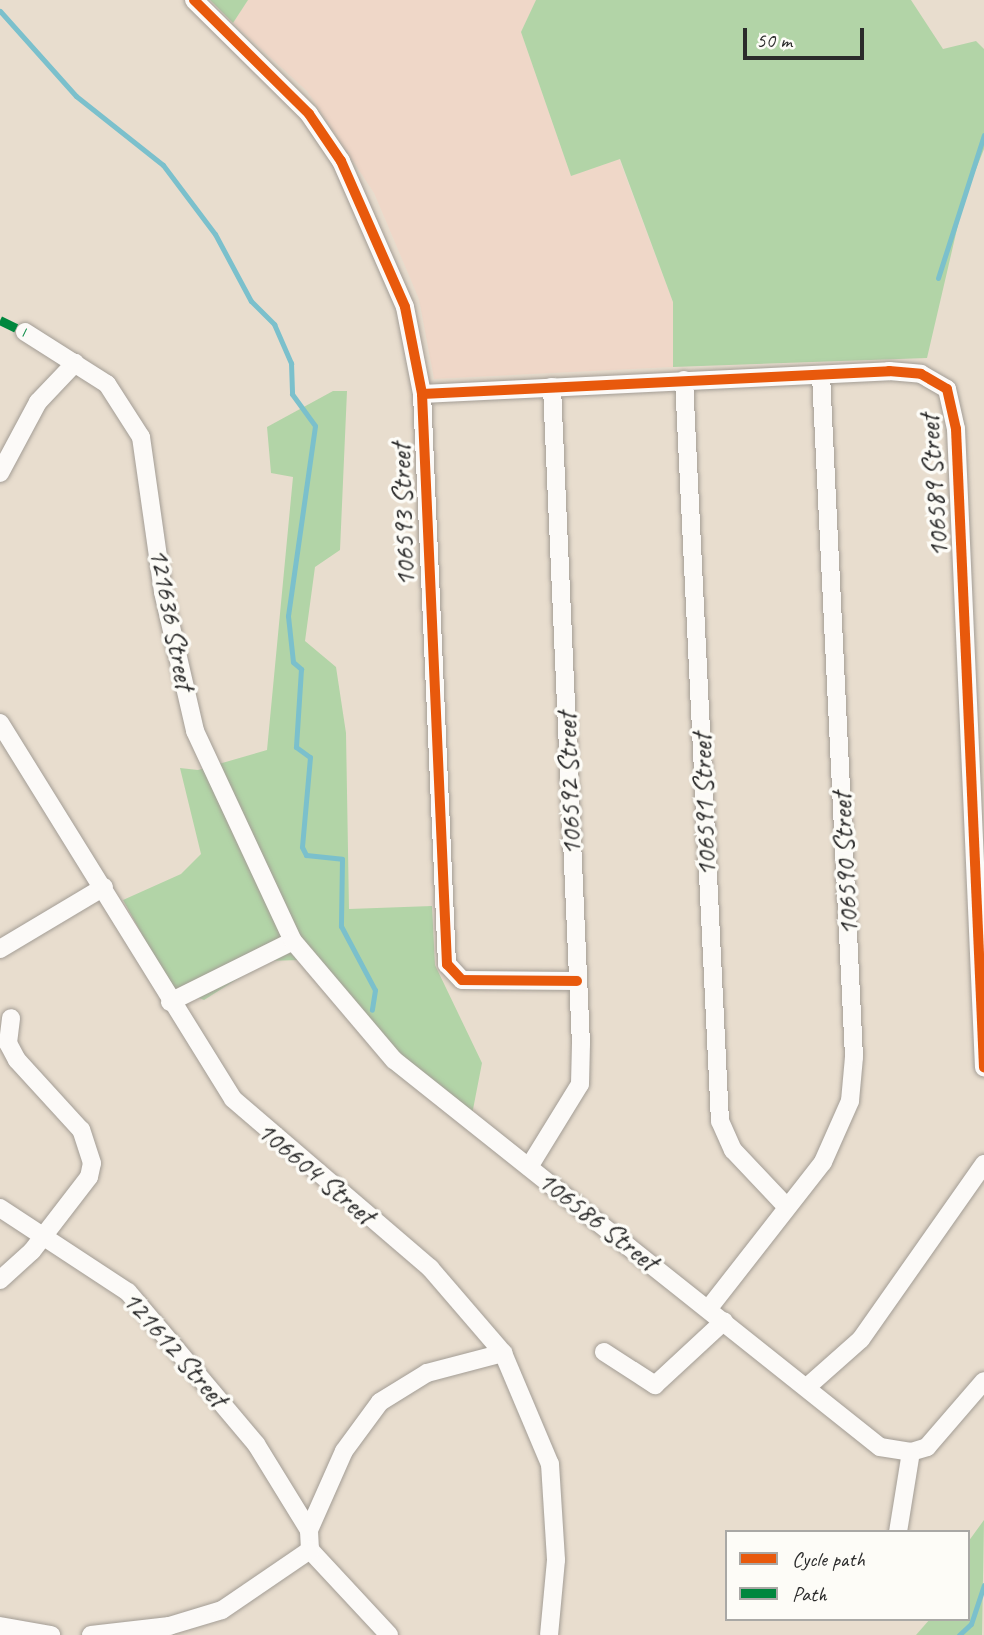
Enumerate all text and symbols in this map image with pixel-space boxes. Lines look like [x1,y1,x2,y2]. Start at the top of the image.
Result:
scale bar [746,14,867,58]
text: 50 m [756,27,792,53]
street label: 106589 Street [912,413,956,559]
street label: 106593 Street [384,443,422,587]
street label: 121636 Street [142,545,202,693]
street label: 106592 Street [550,712,588,856]
street label: 106591 Street [685,733,723,877]
street label: 106590 Street [824,792,866,936]
street label: 106604 Street [250,1114,382,1232]
street label: 106586 Street [531,1164,665,1278]
street label: 121612 Street [115,1284,235,1414]
legend [725,1530,970,1621]
text: Cycle path [792,1546,865,1572]
text: Path [792,1581,827,1607]

